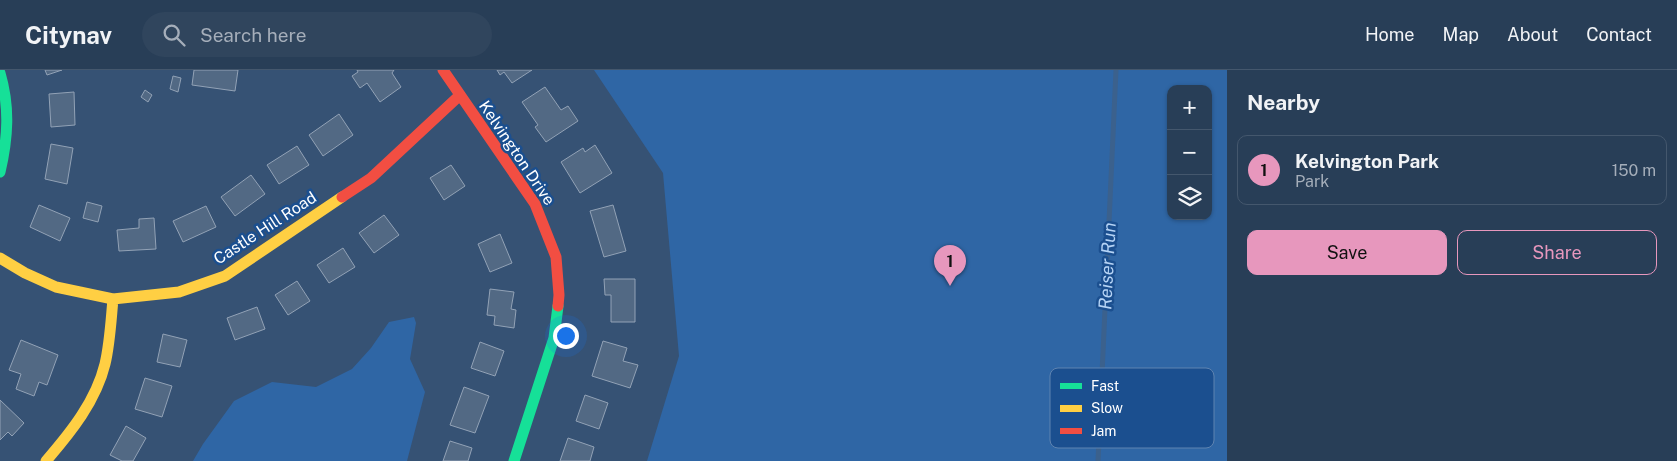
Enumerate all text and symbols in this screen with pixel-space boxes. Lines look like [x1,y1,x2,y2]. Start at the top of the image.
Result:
search box [142,12,492,57]
text: Citynav [25,21,112,49]
icon: search [160,21,188,49]
text: Search here [200,24,307,46]
text: Home [1365,24,1415,45]
text: Map [1443,24,1479,45]
text: About [1507,24,1558,45]
text: Contact [1586,24,1652,45]
map controls [1167,85,1212,220]
button: + [1167,85,1212,130]
text: Nearby [1247,90,1320,115]
street label: Kelvington Drive [475,97,559,209]
button: − [1167,130,1212,175]
text: Kelvington Park [1295,150,1439,172]
text: 1 [1261,161,1267,180]
text: 150 m [1612,161,1656,180]
text: Park [1295,172,1329,191]
button: layers [1167,175,1212,220]
street label: Castle Hill Road [210,188,320,268]
water label: Reiser Run [1094,222,1120,310]
button: Save [1247,230,1447,275]
button: Share [1457,230,1657,275]
pin: 1 [934,245,966,286]
your location [553,323,579,349]
legend [1050,368,1214,448]
text: Fast [1091,378,1119,394]
text: Slow [1091,400,1123,416]
text: Jam [1091,423,1116,439]

